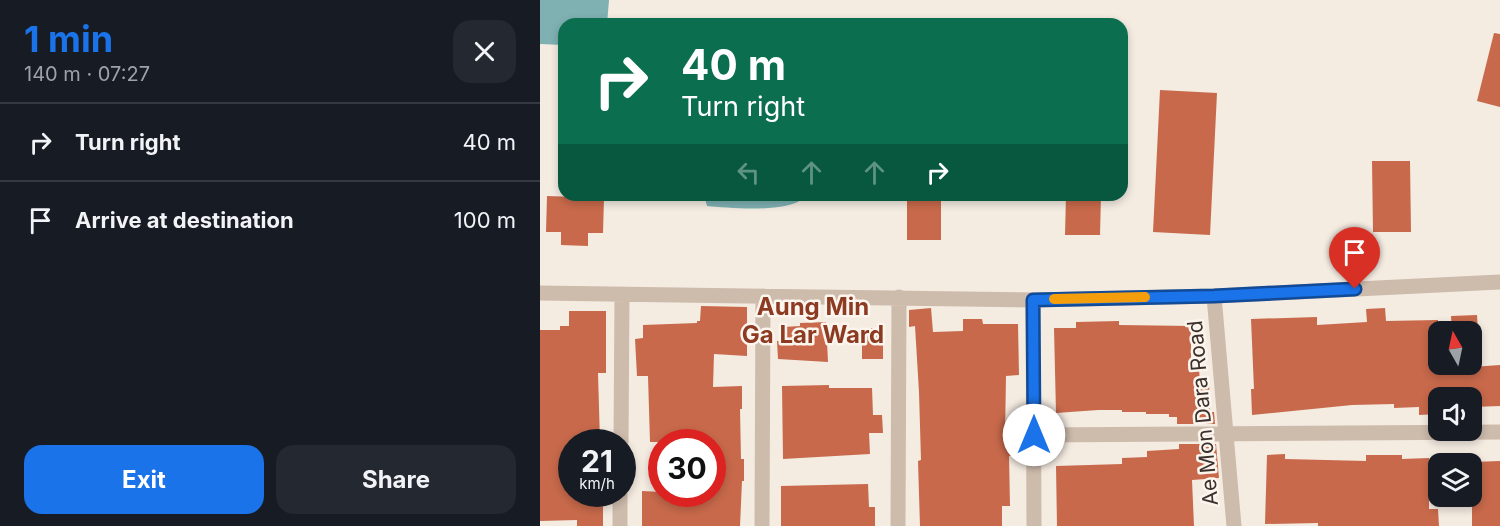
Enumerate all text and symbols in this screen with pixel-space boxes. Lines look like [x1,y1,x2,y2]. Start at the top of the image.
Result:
text: 1 min [24,17,113,61]
button: close [453,20,516,83]
text: 40 m [681,39,786,90]
icon: right [582,42,660,120]
text: 140 m · 07:27 [24,62,150,86]
text: Turn right [681,90,805,123]
icon: right [24,126,57,159]
text: Turn right [75,129,181,155]
text: 40 m [462,129,516,155]
icon: left [732,156,765,189]
icon: ahead [795,156,828,189]
icon: ahead [858,156,891,189]
icon: right [921,156,954,189]
icon: arrive [24,204,57,237]
text: Arrive at destination [75,207,294,233]
text: 100 m [454,207,516,233]
pin [1329,227,1380,289]
icon: arrive [1338,236,1371,269]
district label: Aung Min Ga Lar Ward [742,292,884,349]
street label: Ae Mon Dara Road [1182,319,1223,507]
north arrow [1428,321,1482,375]
map controls [1428,321,1482,507]
button: sound [1428,387,1482,441]
position arrow [1002,403,1066,467]
speed limit sign: 30 [648,429,726,507]
text: 21 [581,443,613,479]
button: Exit [24,445,264,514]
button: Share [276,445,516,514]
button: layers [1428,453,1482,507]
text: km/h [579,474,615,493]

